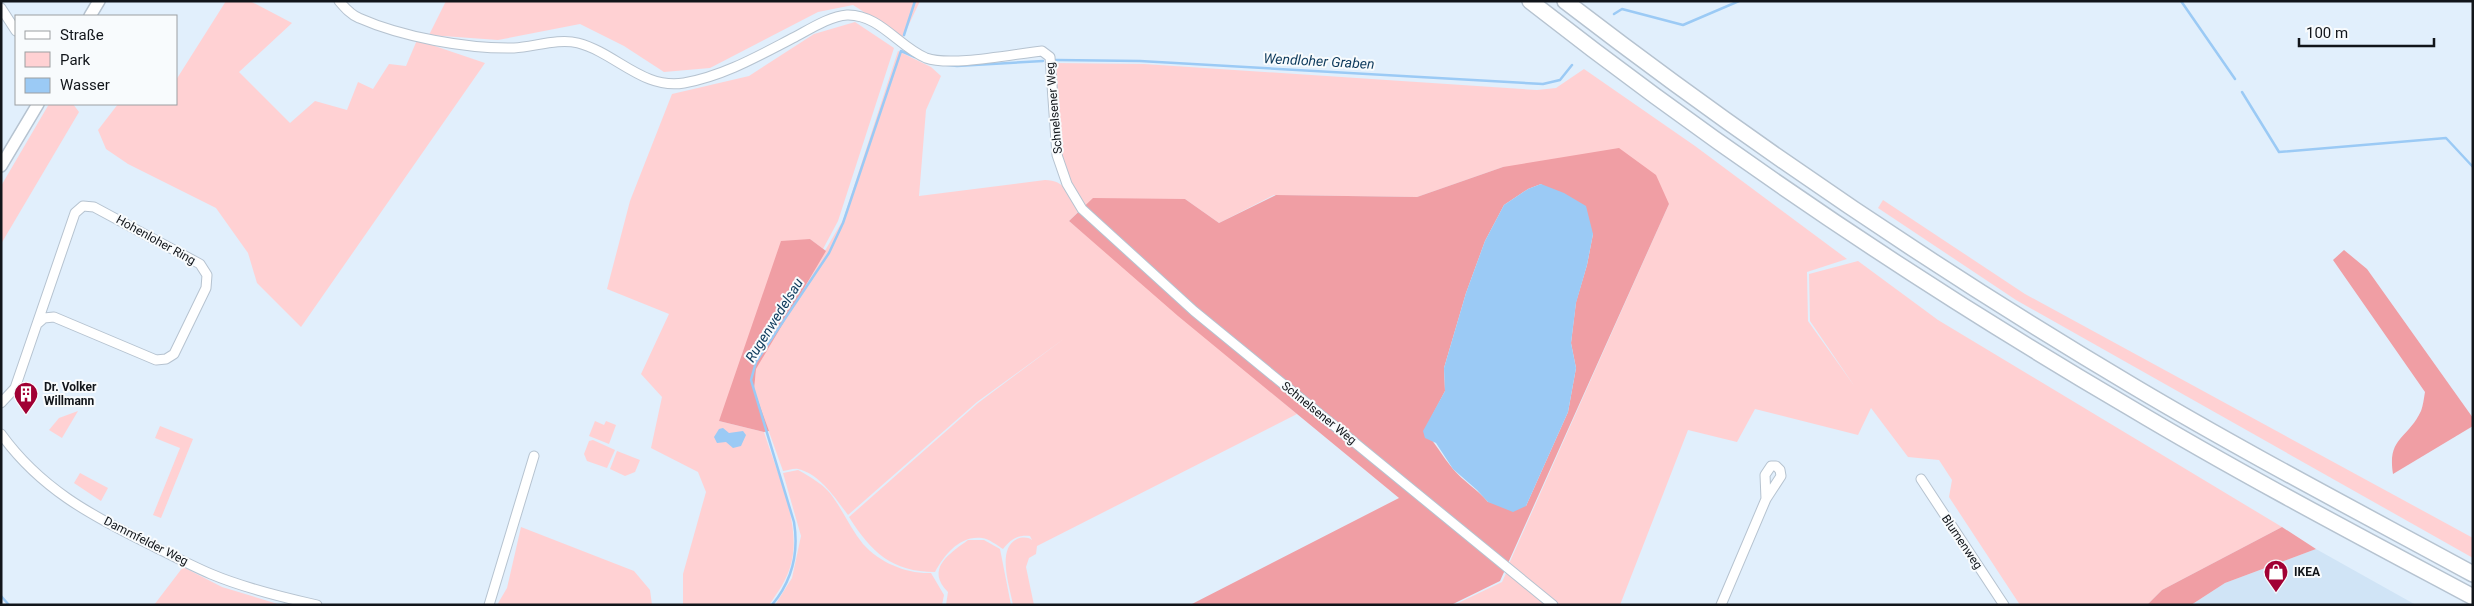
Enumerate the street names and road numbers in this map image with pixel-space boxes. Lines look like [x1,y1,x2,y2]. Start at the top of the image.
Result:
street label: Schnelsener Weg [1043,62,1065,154]
street label: Hohenloher Ring [114,212,198,268]
street label: Schnelsener Weg [1279,379,1359,447]
street label: Blumenweg [1939,512,1985,572]
street label: Dammfelder Weg [102,514,190,568]

